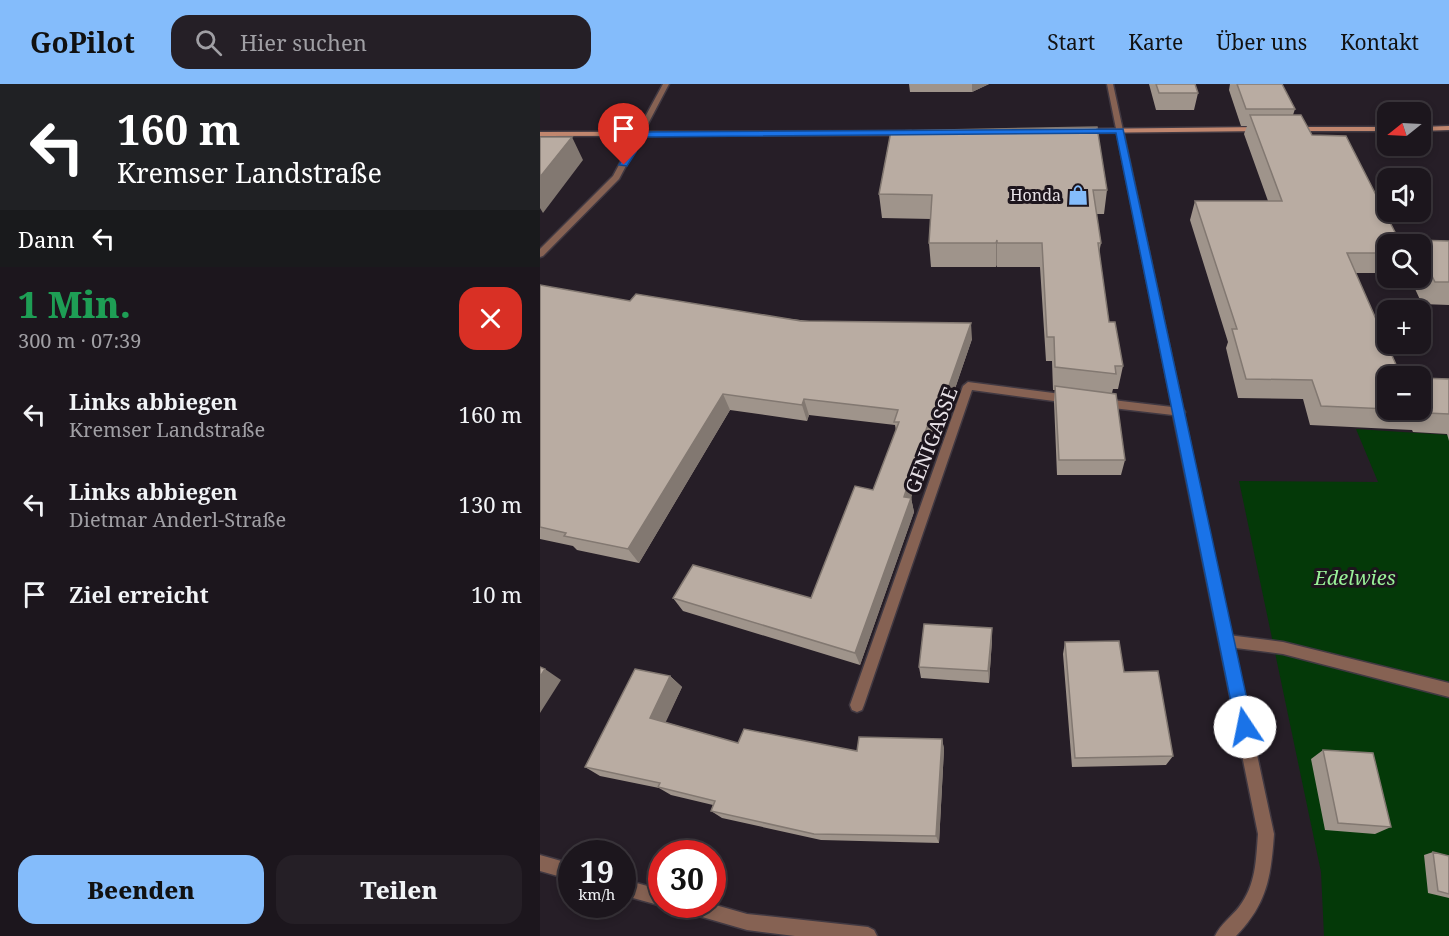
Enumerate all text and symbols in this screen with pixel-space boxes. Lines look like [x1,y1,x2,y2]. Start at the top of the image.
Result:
search box [171,15,591,69]
text: GoPilot [30,23,135,61]
icon: search [192,26,225,59]
text: Hier suchen [240,27,367,57]
text: Start [1047,28,1095,56]
text: Karte [1128,28,1183,56]
text: Über uns [1216,28,1307,56]
text: Kontakt [1340,28,1419,56]
text: 160 m [117,100,241,157]
north arrow [1377,102,1431,156]
map controls [1377,102,1431,420]
pin [598,103,649,165]
icon: left [18,108,96,186]
icon: arrive [607,112,640,145]
text: Kremser Landstraße [117,154,382,191]
button: sound [1377,168,1431,222]
shop icon: Honda [1066,183,1090,207]
place label: Honda [1010,184,1061,206]
icon: left [87,222,120,255]
text: Dann [18,224,75,254]
button: search [1377,234,1431,288]
text: 1 Min. [18,280,131,329]
button: close [459,287,522,350]
button: + [1377,300,1431,354]
text: 300 m · 07:39 [18,327,141,354]
button: − [1377,366,1431,420]
street label: GENIGASSE [898,383,964,497]
text: Links abbiegen [69,386,238,416]
icon: left [18,398,51,431]
text: 160 m [459,399,522,429]
text: Kremser Landstraße [69,416,265,443]
text: Links abbiegen [69,476,238,506]
icon: left [18,488,51,521]
text: 130 m [459,489,522,519]
text: Dietmar Anderl-Straße [69,506,286,533]
park label: Edelwies [1313,564,1396,591]
icon: arrive [18,578,51,611]
text: Ziel erreicht [69,579,209,609]
text: 10 m [471,579,522,609]
position arrow [1213,695,1277,759]
speed limit sign: 30 [648,840,726,918]
text: 19 [580,851,614,892]
button: Beenden [18,855,264,924]
button: Teilen [276,855,522,924]
text: km/h [579,884,615,904]

